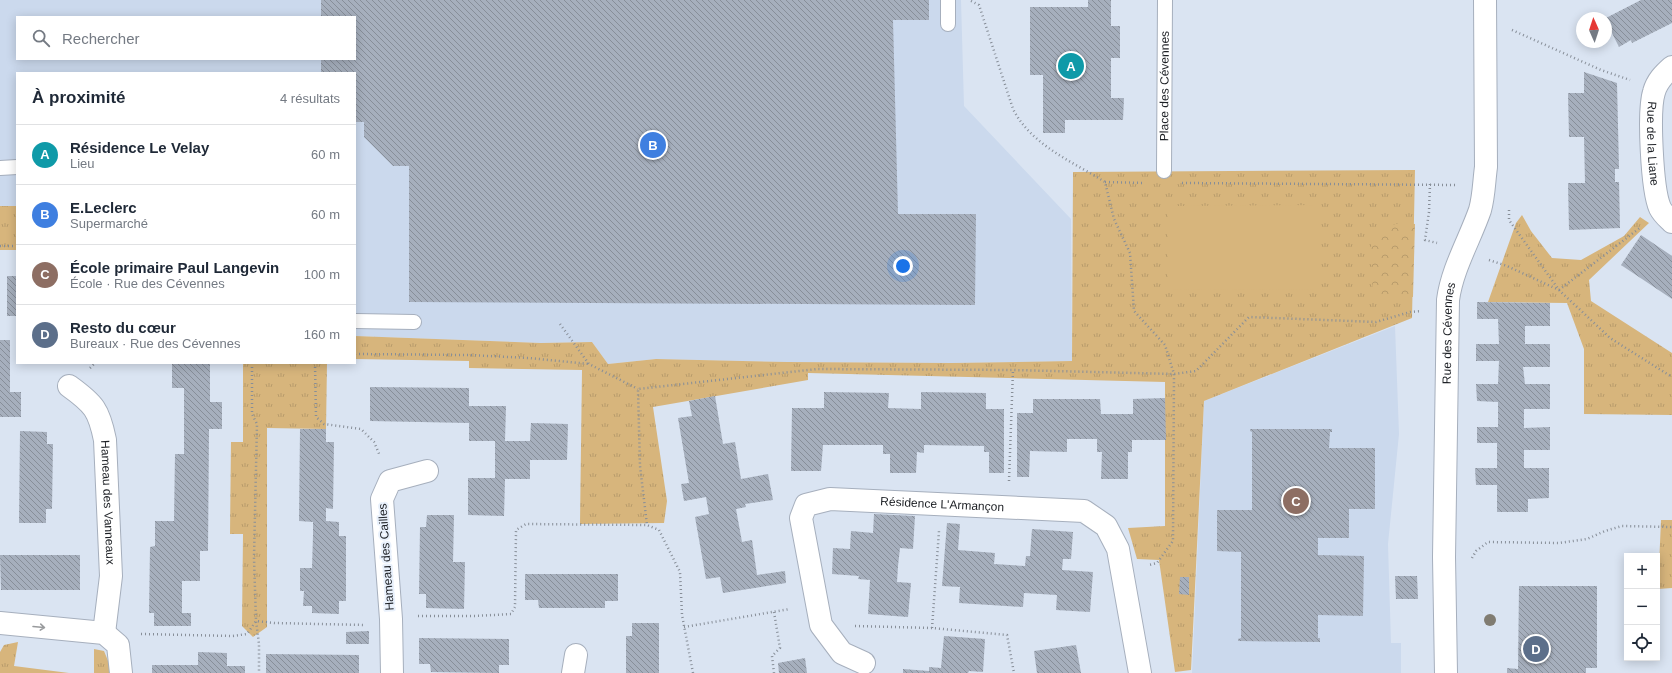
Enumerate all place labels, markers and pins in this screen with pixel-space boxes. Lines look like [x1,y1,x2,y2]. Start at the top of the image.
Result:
pin: A [1058,51,1084,81]
pin: B [640,130,666,160]
pin: C [1283,486,1309,516]
pin: D [1523,634,1549,664]

